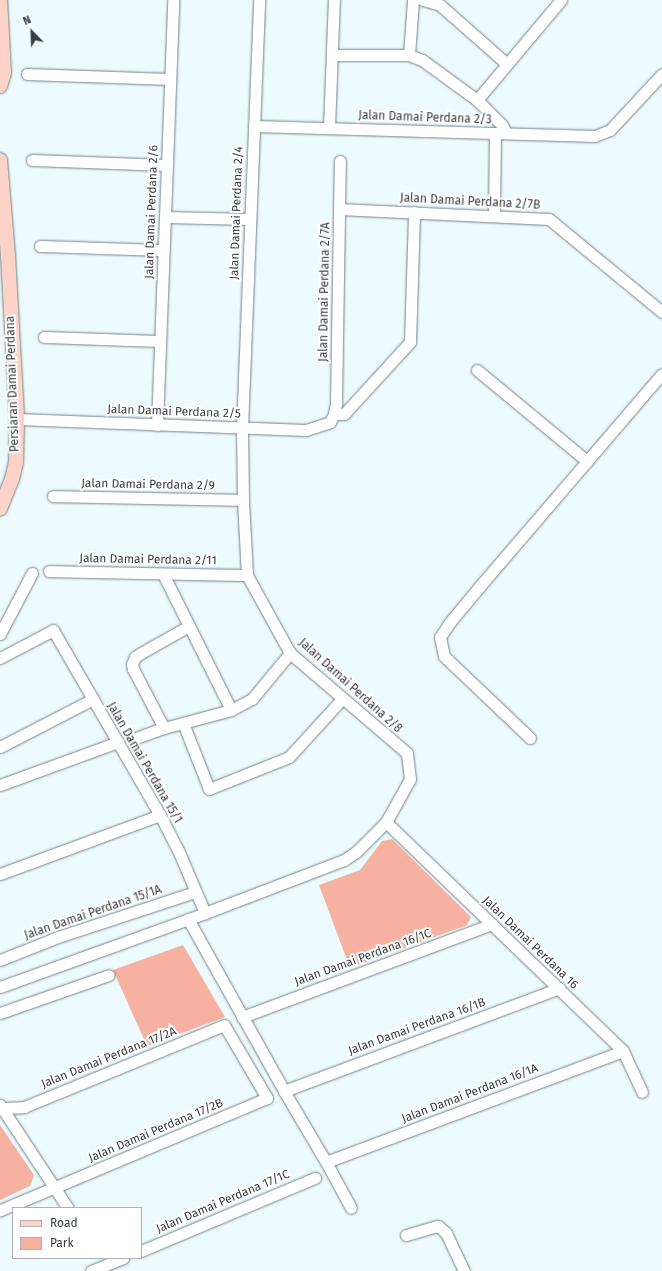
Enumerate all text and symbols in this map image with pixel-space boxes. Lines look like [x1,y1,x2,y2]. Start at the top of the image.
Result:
north arrow [12,12,52,52]
text: N [21,13,33,28]
street label: Jalan Damai Perdana 2/3 [358,108,492,128]
street label: Jalan Damai Perdana 2/6 [142,145,162,279]
street label: Jalan Damai Perdana 2/4 [227,146,247,280]
street label: Jalan Damai Perdana 2/7B [399,191,541,213]
street label: Jalan Damai Perdana 2/7A [317,222,333,362]
street label: Persiaran Damai Perdana [3,316,23,452]
street label: Jalan Damai Perdana 2/5 [107,402,241,422]
street label: Jalan Damai Perdana 2/9 [81,477,215,493]
street label: Jalan Damai Perdana 2/11 [79,552,217,568]
street label: Jalan Damai Perdana 2/8 [295,636,405,736]
street label: Jalan Damai Perdana 15/1 [103,700,185,826]
street label: Jalan Damai Perdana 15/1A [22,883,164,943]
street label: Jalan Damai Perdana 16 [479,894,581,992]
street label: Jalan Damai Perdana 16/1C [293,927,433,989]
street label: Jalan Damai Perdana 16/1B [346,995,488,1059]
street label: Jalan Damai Perdana 17/2A [39,1024,179,1092]
street label: Jalan Damai Perdana 16/1A [400,1061,540,1127]
street label: Jalan Damai Perdana 17/2B [87,1096,225,1166]
street label: Jalan Damai Perdana 17/1C [154,1167,292,1237]
legend [12,1207,142,1259]
text: Road [50,1216,78,1230]
text: Park [50,1236,74,1250]

